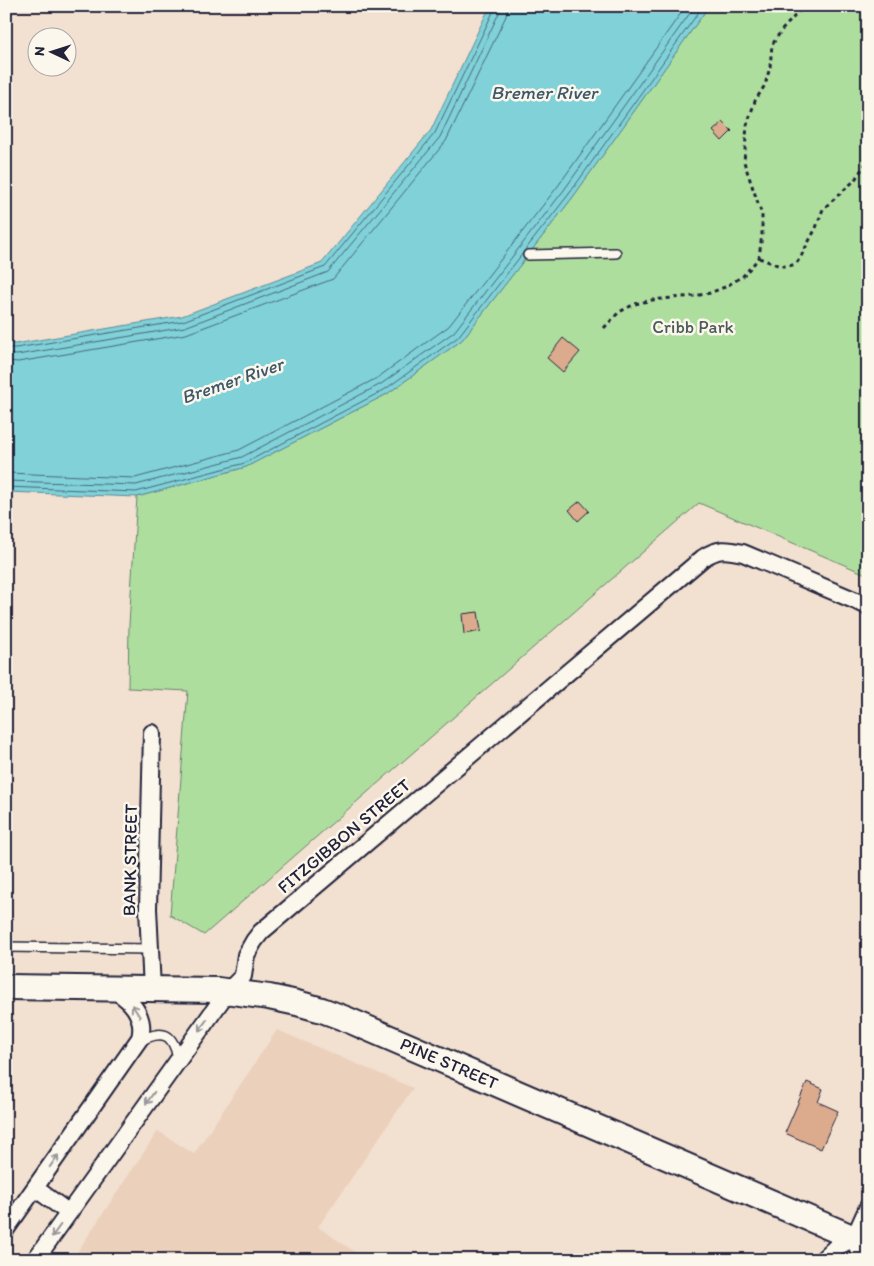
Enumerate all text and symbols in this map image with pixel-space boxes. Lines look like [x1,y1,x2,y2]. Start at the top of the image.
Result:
north arrow [28,28,78,78]
text: N [31,46,48,56]
water label: Bremer River [491,81,599,104]
park label: Cribb Park [652,316,734,338]
water label: Bremer River [178,352,288,409]
street label: FITZGIBBON STREET [273,774,415,898]
street label: BANK STREET [118,804,142,916]
one-way arrow [131,1004,141,1018]
one-way arrow [198,1018,208,1032]
street label: PINE STREET [397,1033,502,1094]
one-way arrow [145,1091,155,1105]
one-way arrow [49,1154,59,1168]
one-way arrow [51,1224,61,1238]

